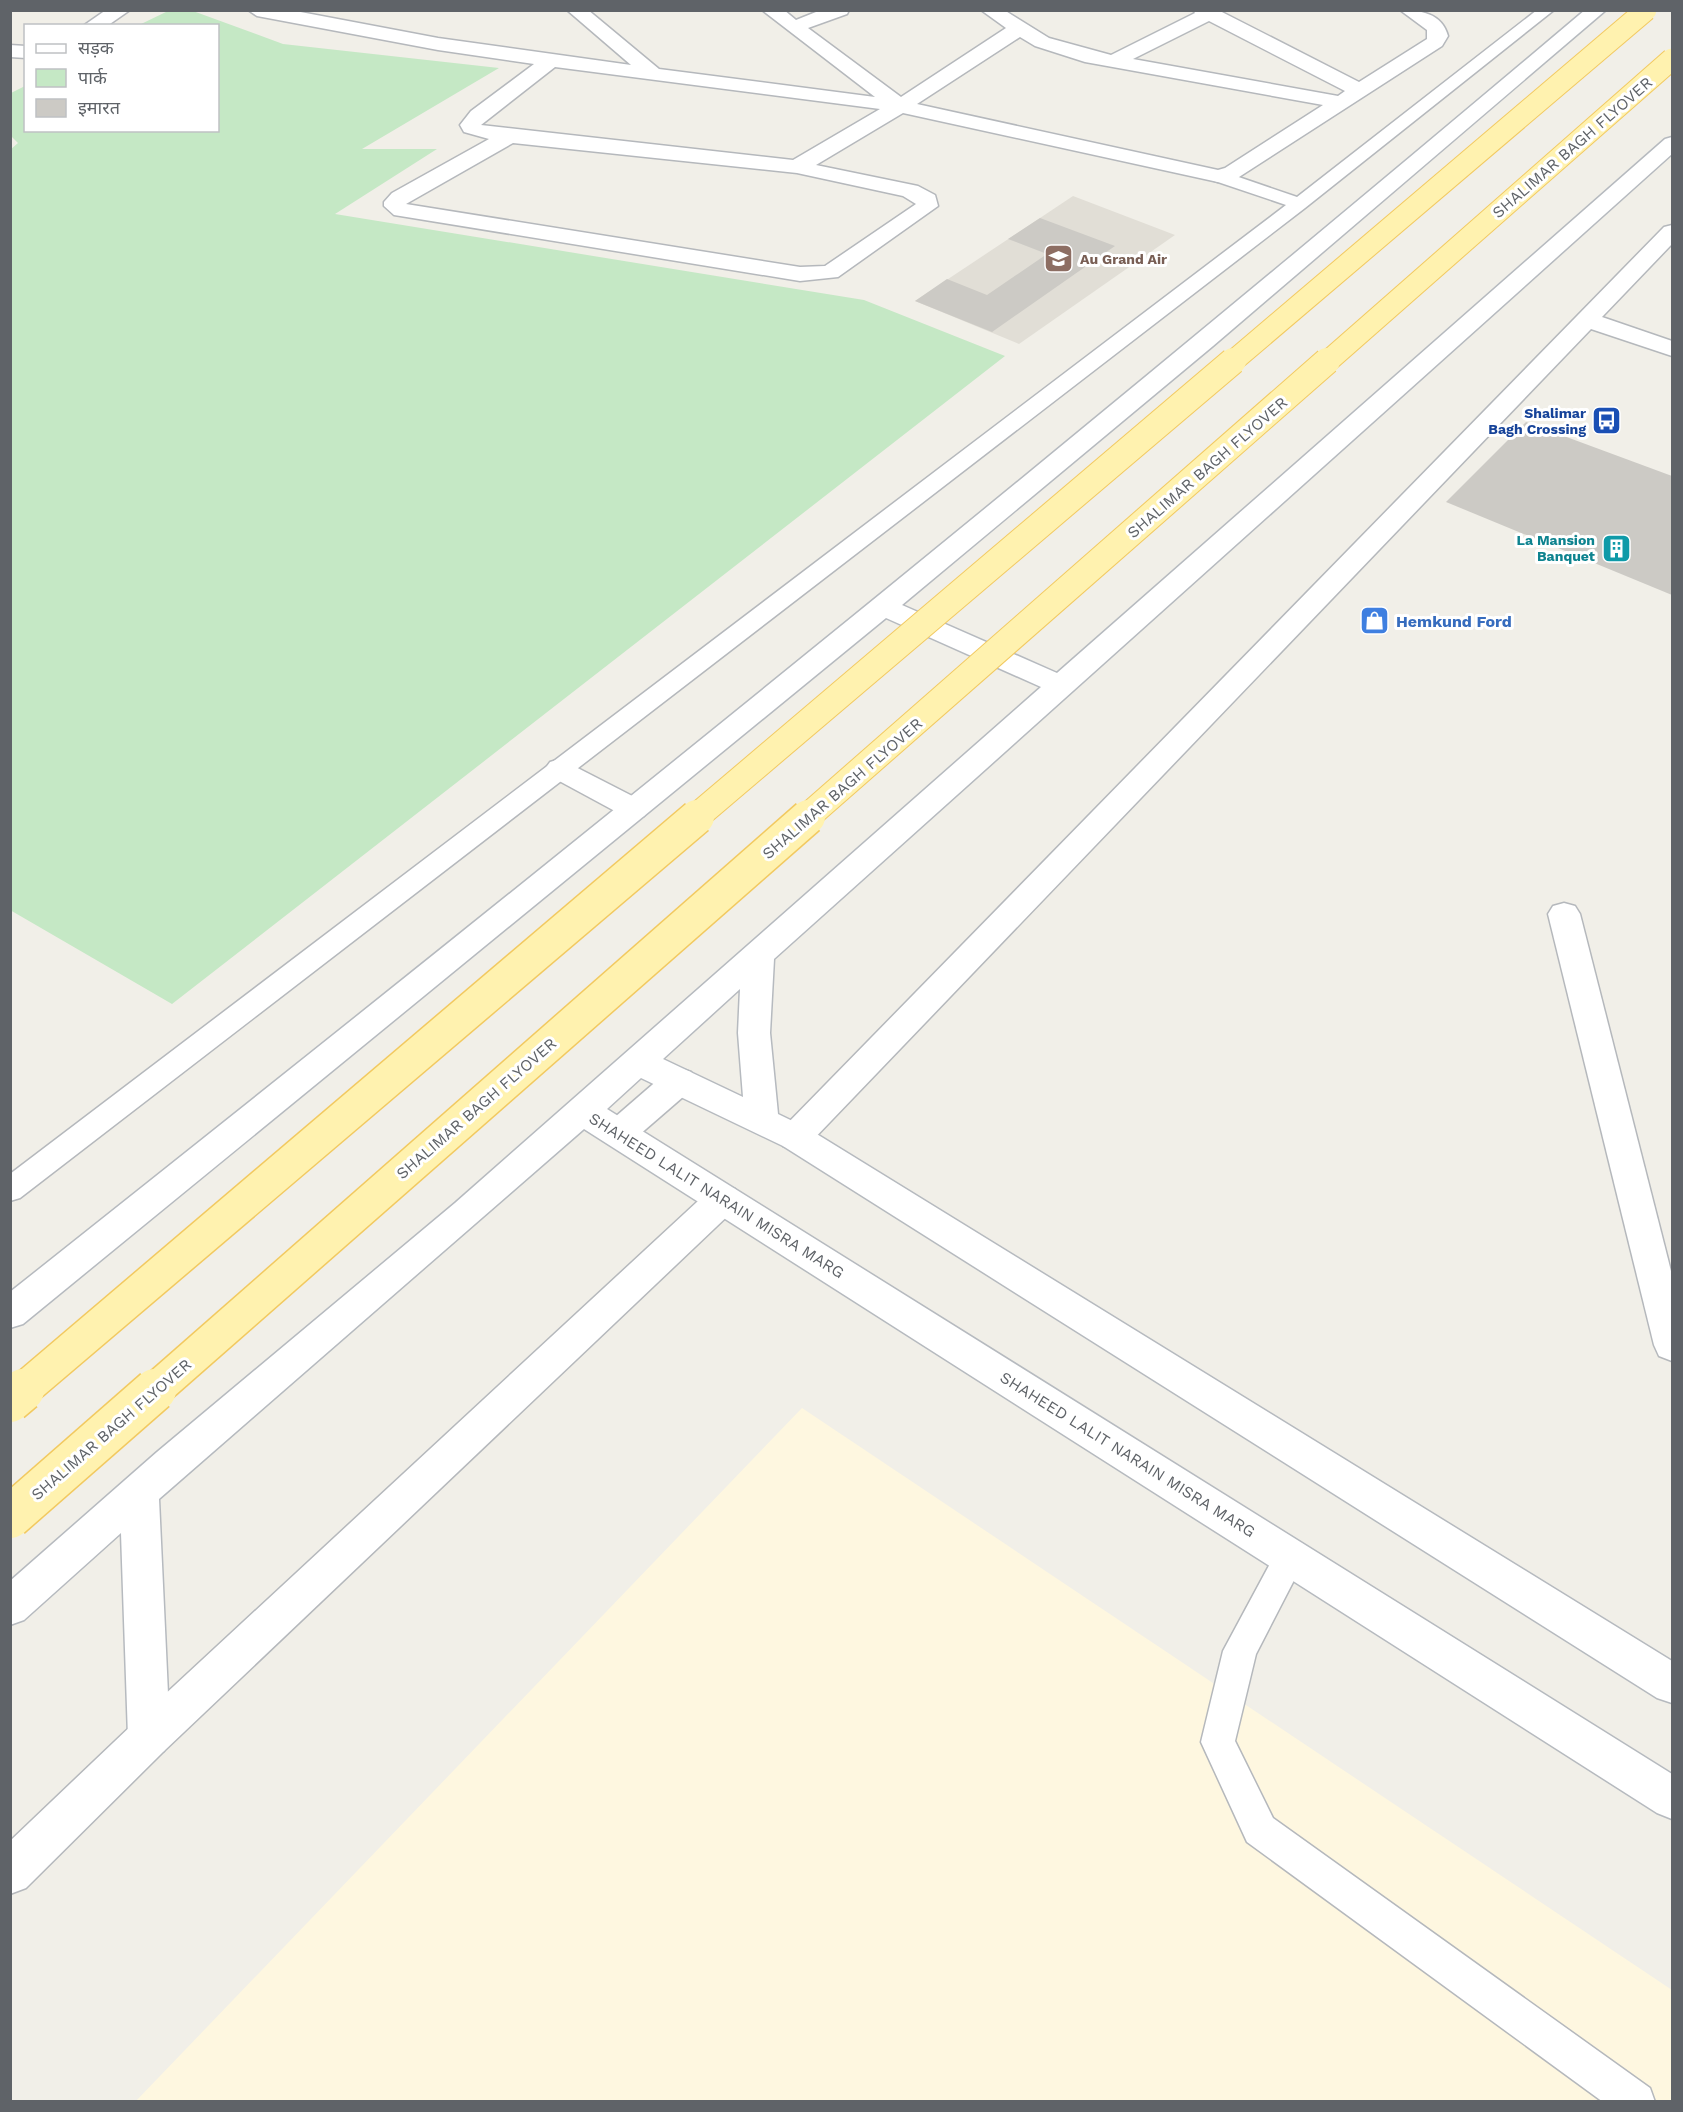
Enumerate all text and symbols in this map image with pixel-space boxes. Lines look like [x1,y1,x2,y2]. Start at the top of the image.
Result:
legend [24,24,219,132]
text: सड़क [78,37,115,58]
text: पार्क [78,67,108,88]
street label: SHALIMAR BAGH FLYOVER [1488,73,1656,222]
text: इमारत [78,97,121,118]
school or university icon: Au Grand Air [1043,243,1075,275]
place label: Au Grand Air [1080,251,1167,267]
street label: SHALIMAR BAGH FLYOVER [1123,393,1291,542]
place label: Shalimar Bagh Crossing [1488,405,1586,437]
bus stop icon: Shalimar Bagh Crossing [1591,405,1623,437]
place label: La Mansion Banquet [1516,532,1595,564]
building icon: La Mansion Banquet [1600,532,1632,564]
shop icon: Hemkund Ford [1359,605,1391,637]
place label: Hemkund Ford [1396,612,1512,631]
street label: SHALIMAR BAGH FLYOVER [758,714,926,863]
street label: SHALIMAR BAGH FLYOVER [392,1034,560,1183]
street label: SHAHEED LALIT NARAIN MISRA MARG [586,1109,848,1282]
street label: SHALIMAR BAGH FLYOVER [27,1355,195,1504]
street label: SHAHEED LALIT NARAIN MISRA MARG [997,1368,1259,1541]

